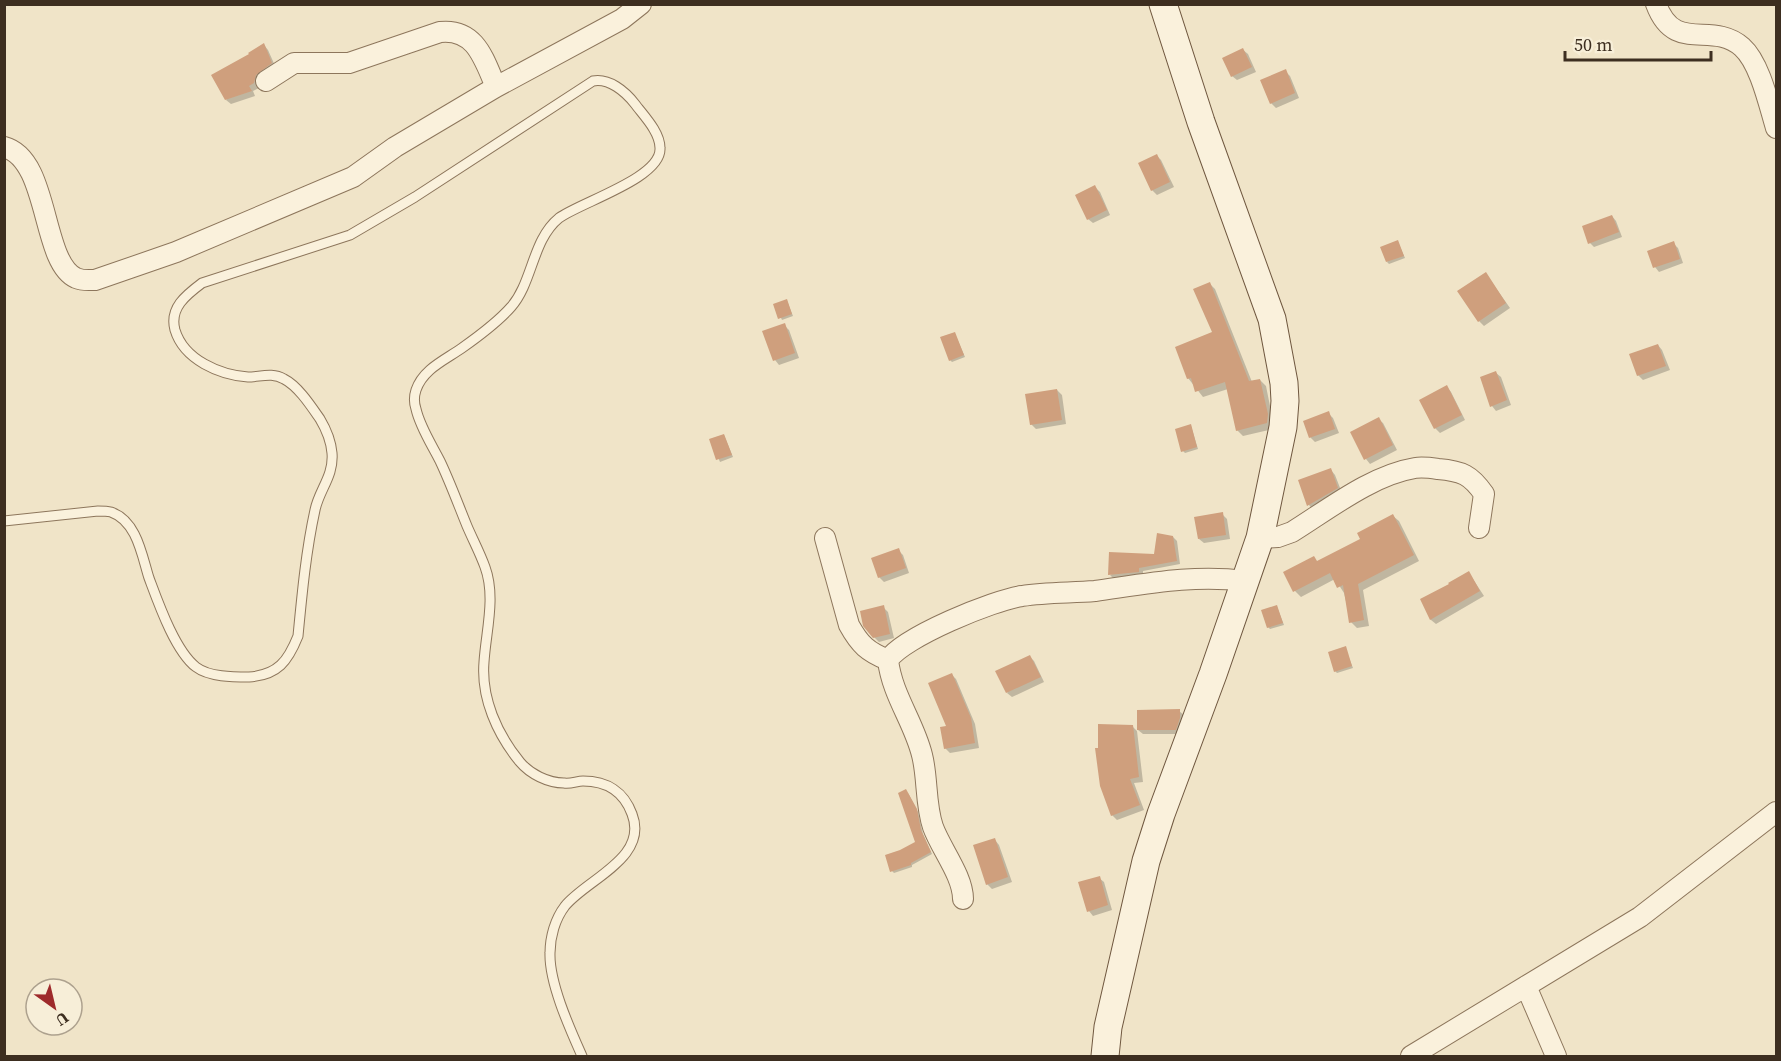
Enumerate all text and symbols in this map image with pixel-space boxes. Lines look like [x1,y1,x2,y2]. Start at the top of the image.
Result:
scale bar [1565,24,1710,62]
text: 50 m [1574,32,1612,57]
north arrow [24,977,84,1037]
text: U [51,1007,73,1032]

